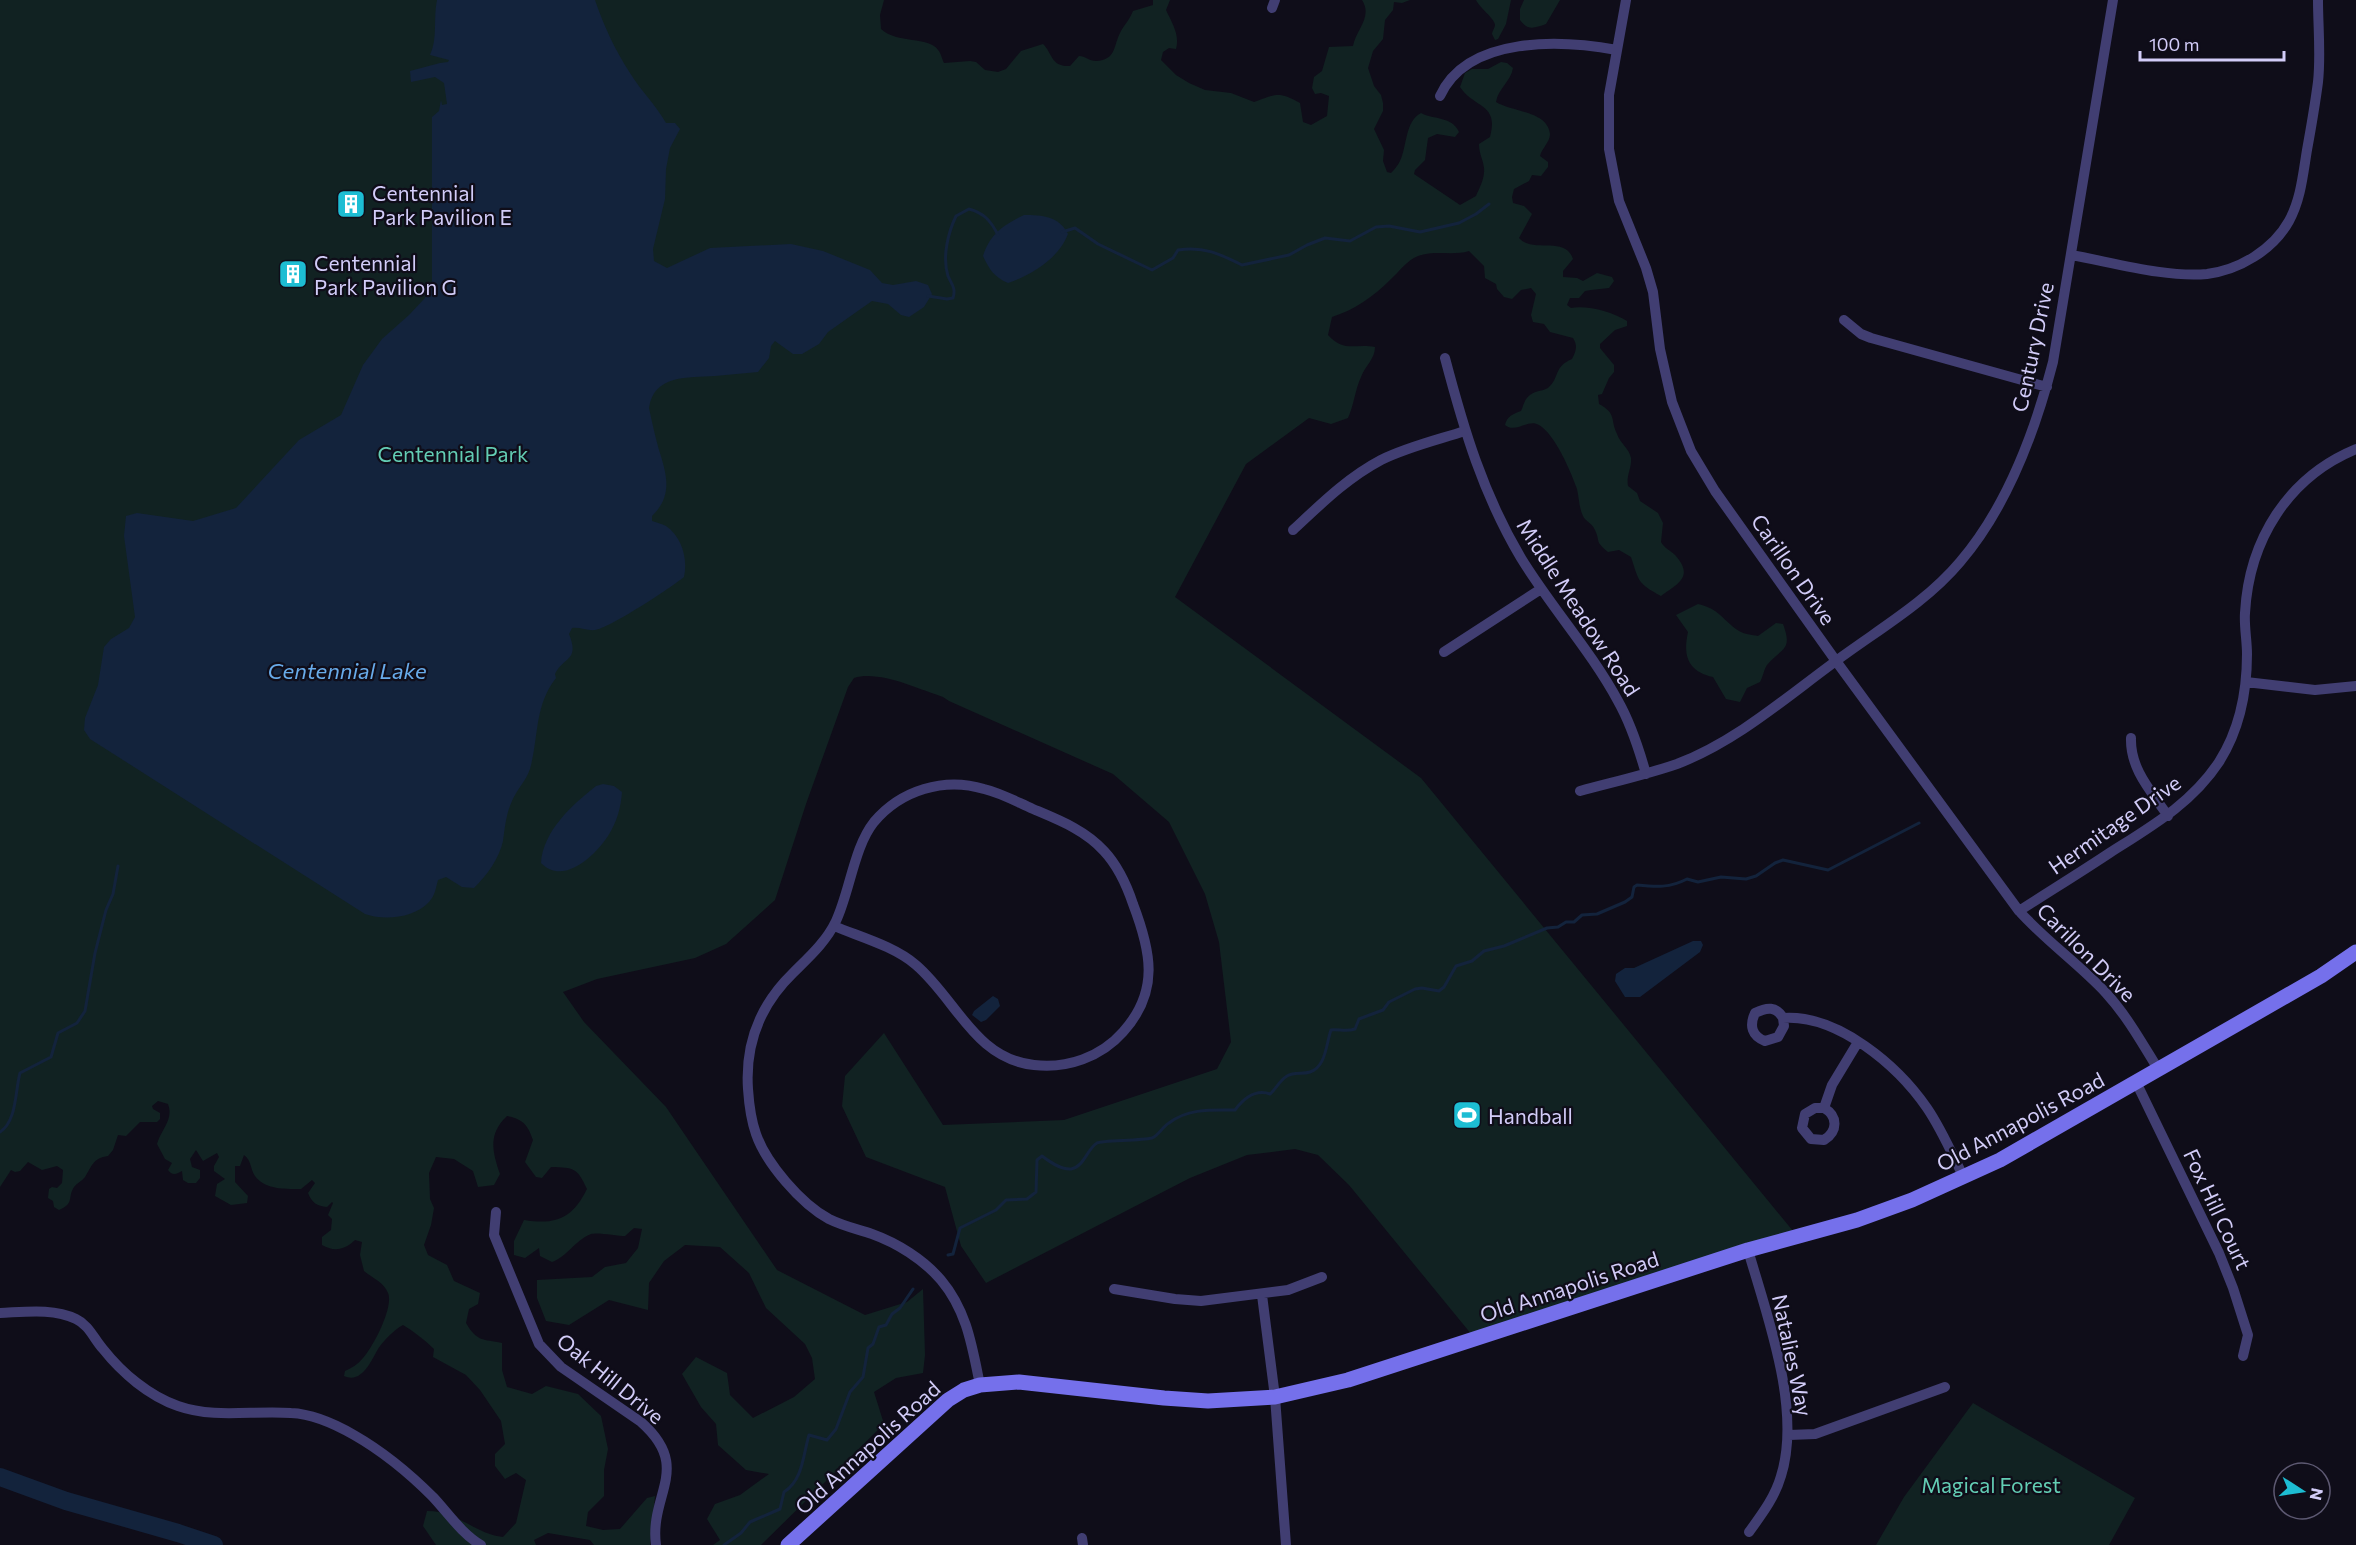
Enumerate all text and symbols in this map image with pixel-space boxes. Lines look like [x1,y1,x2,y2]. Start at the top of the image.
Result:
scale bar [2140,24,2284,62]
text: 100 m [2149,33,2199,55]
place label: Centennial Park Pavilion E [372,180,512,229]
building icon: Centennial Park Pavilion E [335,188,367,220]
place label: Centennial Park Pavilion G [314,250,457,299]
building icon: Centennial Park Pavilion G [277,258,309,290]
street label: Century Drive [2006,280,2058,414]
park label: Centennial Park [378,441,528,466]
street label: Carillon Drive [1747,509,1841,629]
street label: Middle Meadow Road [1512,514,1646,700]
water label: Centennial Lake [267,657,427,684]
street label: Hermitage Drive [2043,769,2185,879]
street label: Carillon Drive [2032,897,2142,1007]
street label: Old Annapolis Road [1932,1066,2108,1176]
sports icon: Handball [1451,1099,1483,1131]
place label: Handball [1488,1103,1573,1128]
street label: Fox Hill Court [2179,1145,2257,1273]
street label: Old Annapolis Road [1476,1245,1662,1327]
street label: Natalies Way [1768,1292,1818,1418]
street label: Oak Hill Drive [553,1327,669,1429]
street label: Old Annapolis Road [789,1375,945,1519]
north arrow [2272,1461,2332,1521]
park label: Magical Forest [1921,1472,2061,1497]
text: N [2307,1486,2328,1502]

